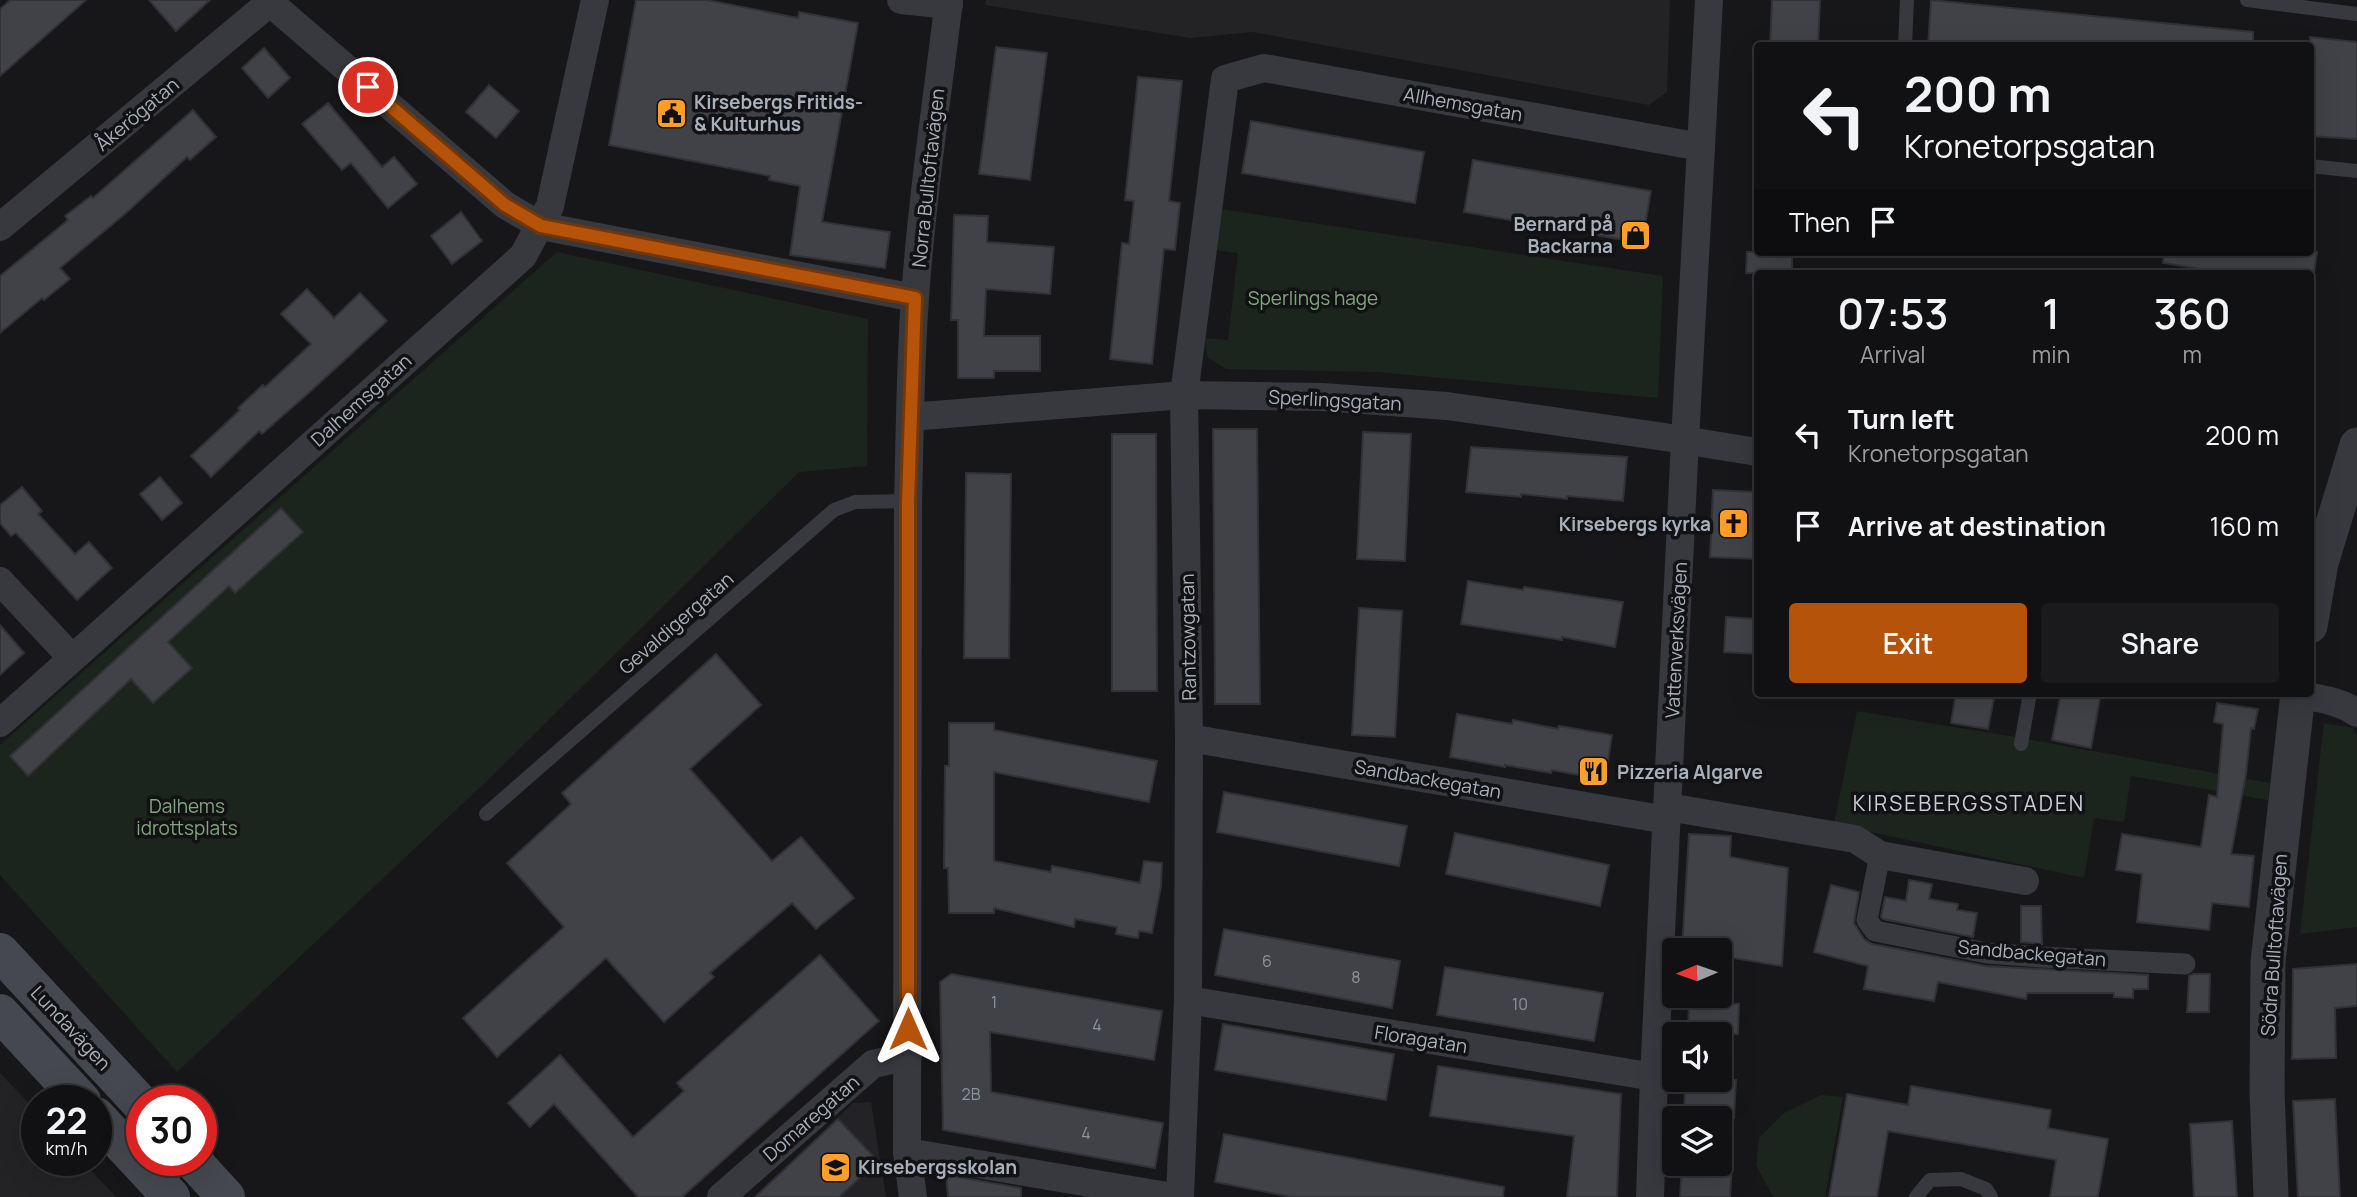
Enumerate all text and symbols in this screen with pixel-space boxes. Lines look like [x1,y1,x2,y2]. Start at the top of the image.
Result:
pin [338,57,398,117]
text: 200 m [1904,60,2052,127]
icon: arrive [349,68,387,106]
icon: left [1789,70,1880,161]
street label: Åkerögatan [90,71,184,157]
street label: Allhemsgatan [1401,81,1525,127]
street label: Norra Bulltoftavägen [906,87,950,269]
place label: Kirsebergs Fritids- & Kulturhus [694,89,863,137]
public building icon: Kirsebergs Fritids- & Kulturhus [654,96,688,130]
text: Kronetorpsgatan [1904,124,2155,168]
icon: arrive [1864,203,1902,241]
text: Then [1789,204,1850,240]
place label: Bernard på Backarna [1514,211,1613,259]
shop icon: Bernard på Backarna [1619,218,1653,252]
text: 07:53 [1837,284,1949,342]
text: 1 [2042,284,2060,342]
text: 360 [2154,284,2231,342]
park label: Sperlings hage [1248,285,1378,311]
text: Arrival [1860,338,1926,370]
text: min [2032,338,2070,370]
text: m [2182,338,2202,370]
street label: Dalhemsgatan [305,348,417,452]
street label: Sperlingsgatan [1268,384,1402,416]
text: Turn left [1848,401,1955,437]
icon: left [1789,416,1827,454]
text: 200 m [2205,417,2279,453]
text: Kronetorpsgatan [1848,437,2029,469]
church icon: Kirsebergs kyrka [1717,507,1751,541]
icon: arrive [1789,507,1827,545]
text: Arrive at destination [1848,508,2106,544]
text: 160 m [2210,508,2279,544]
place label: Kirsebergs kyrka [1559,511,1711,537]
street label: Vattenverksvägen [1659,561,1693,719]
street label: Gevaldigergatan [613,566,739,680]
street label: Rantzowgatan [1174,573,1202,701]
button: Exit [1789,603,2027,683]
button: Share [2041,603,2279,683]
street label: Sandbackegatan [1353,753,1503,805]
restaurant icon: Pizzeria Algarve [1577,755,1611,789]
place label: Pizzeria Algarve [1617,759,1763,785]
district label: KIRSEBERGSSTADEN [1853,789,2085,817]
park label: Dalhems idrottsplats [136,793,238,841]
street label: Södra Bulltoftavägen [2255,853,2293,1037]
street label: Sandbackegatan [1957,934,2107,972]
north arrow [1662,938,1732,1008]
map controls [1662,938,1732,1176]
house number: 6 [1262,950,1272,972]
house number: 8 [1351,966,1361,988]
street label: Lundavägen [25,980,117,1076]
house number: 1 [991,991,997,1013]
position arrow [871,992,945,1066]
house number: 10 [1512,993,1528,1015]
house number: 4 [1092,1014,1102,1036]
street label: Floragatan [1373,1019,1469,1059]
button: sound [1662,1022,1732,1092]
street label: Domaregatan [757,1069,865,1167]
house number: 2B [962,1083,981,1105]
speed limit sign: 30 [126,1085,217,1176]
text: 22 [46,1097,87,1145]
button: layers [1662,1106,1732,1176]
house number: 4 [1081,1122,1091,1144]
text: km/h [46,1136,87,1160]
school or university icon: Kirsebergsskolan [818,1150,852,1184]
place label: Kirsebergsskolan [858,1154,1017,1180]

